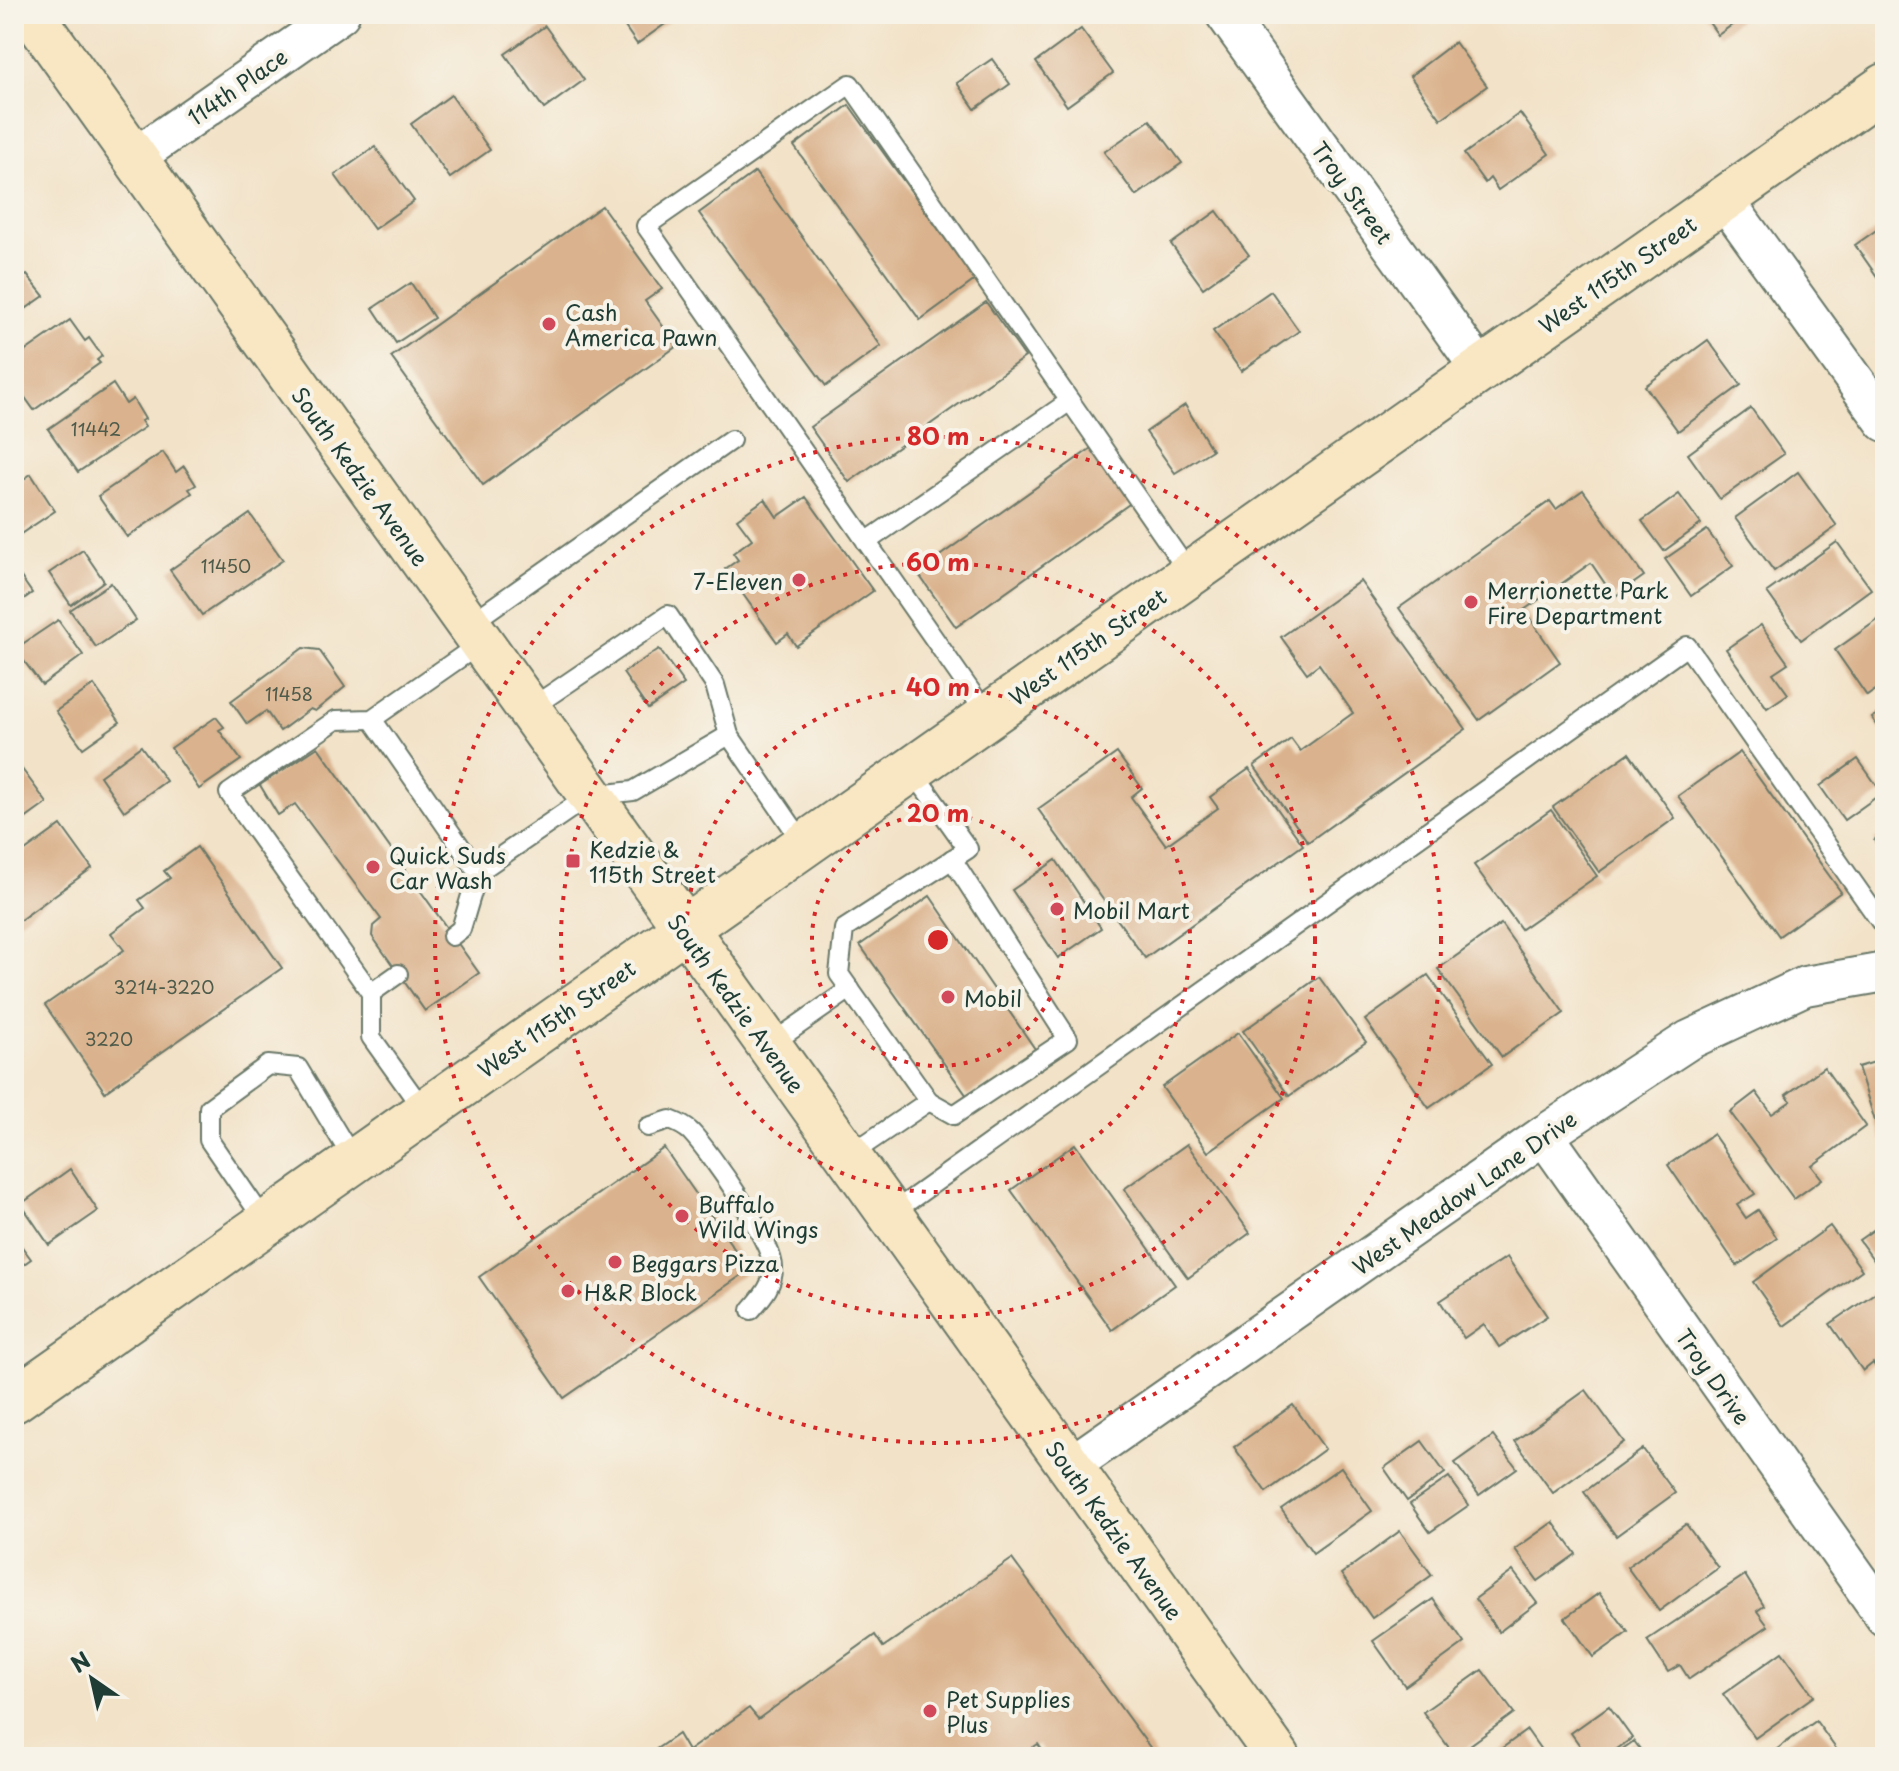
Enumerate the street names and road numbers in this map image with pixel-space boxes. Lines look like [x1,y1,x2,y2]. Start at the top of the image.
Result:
street label: 114th Place [180,39,294,133]
street label: Troy Street [1304,134,1402,251]
street label: West 115th Street [1531,207,1703,341]
street label: South Kedzie Avenue [285,380,437,572]
street label: West 115th Street [1001,579,1173,713]
street label: South Kedzie Avenue [661,907,813,1099]
street label: West 115th Street [470,951,642,1085]
street label: West Meadow Lane Drive [1345,1102,1583,1282]
street label: Troy Drive [1669,1321,1759,1431]
street label: South Kedzie Avenue [1039,1434,1191,1626]

